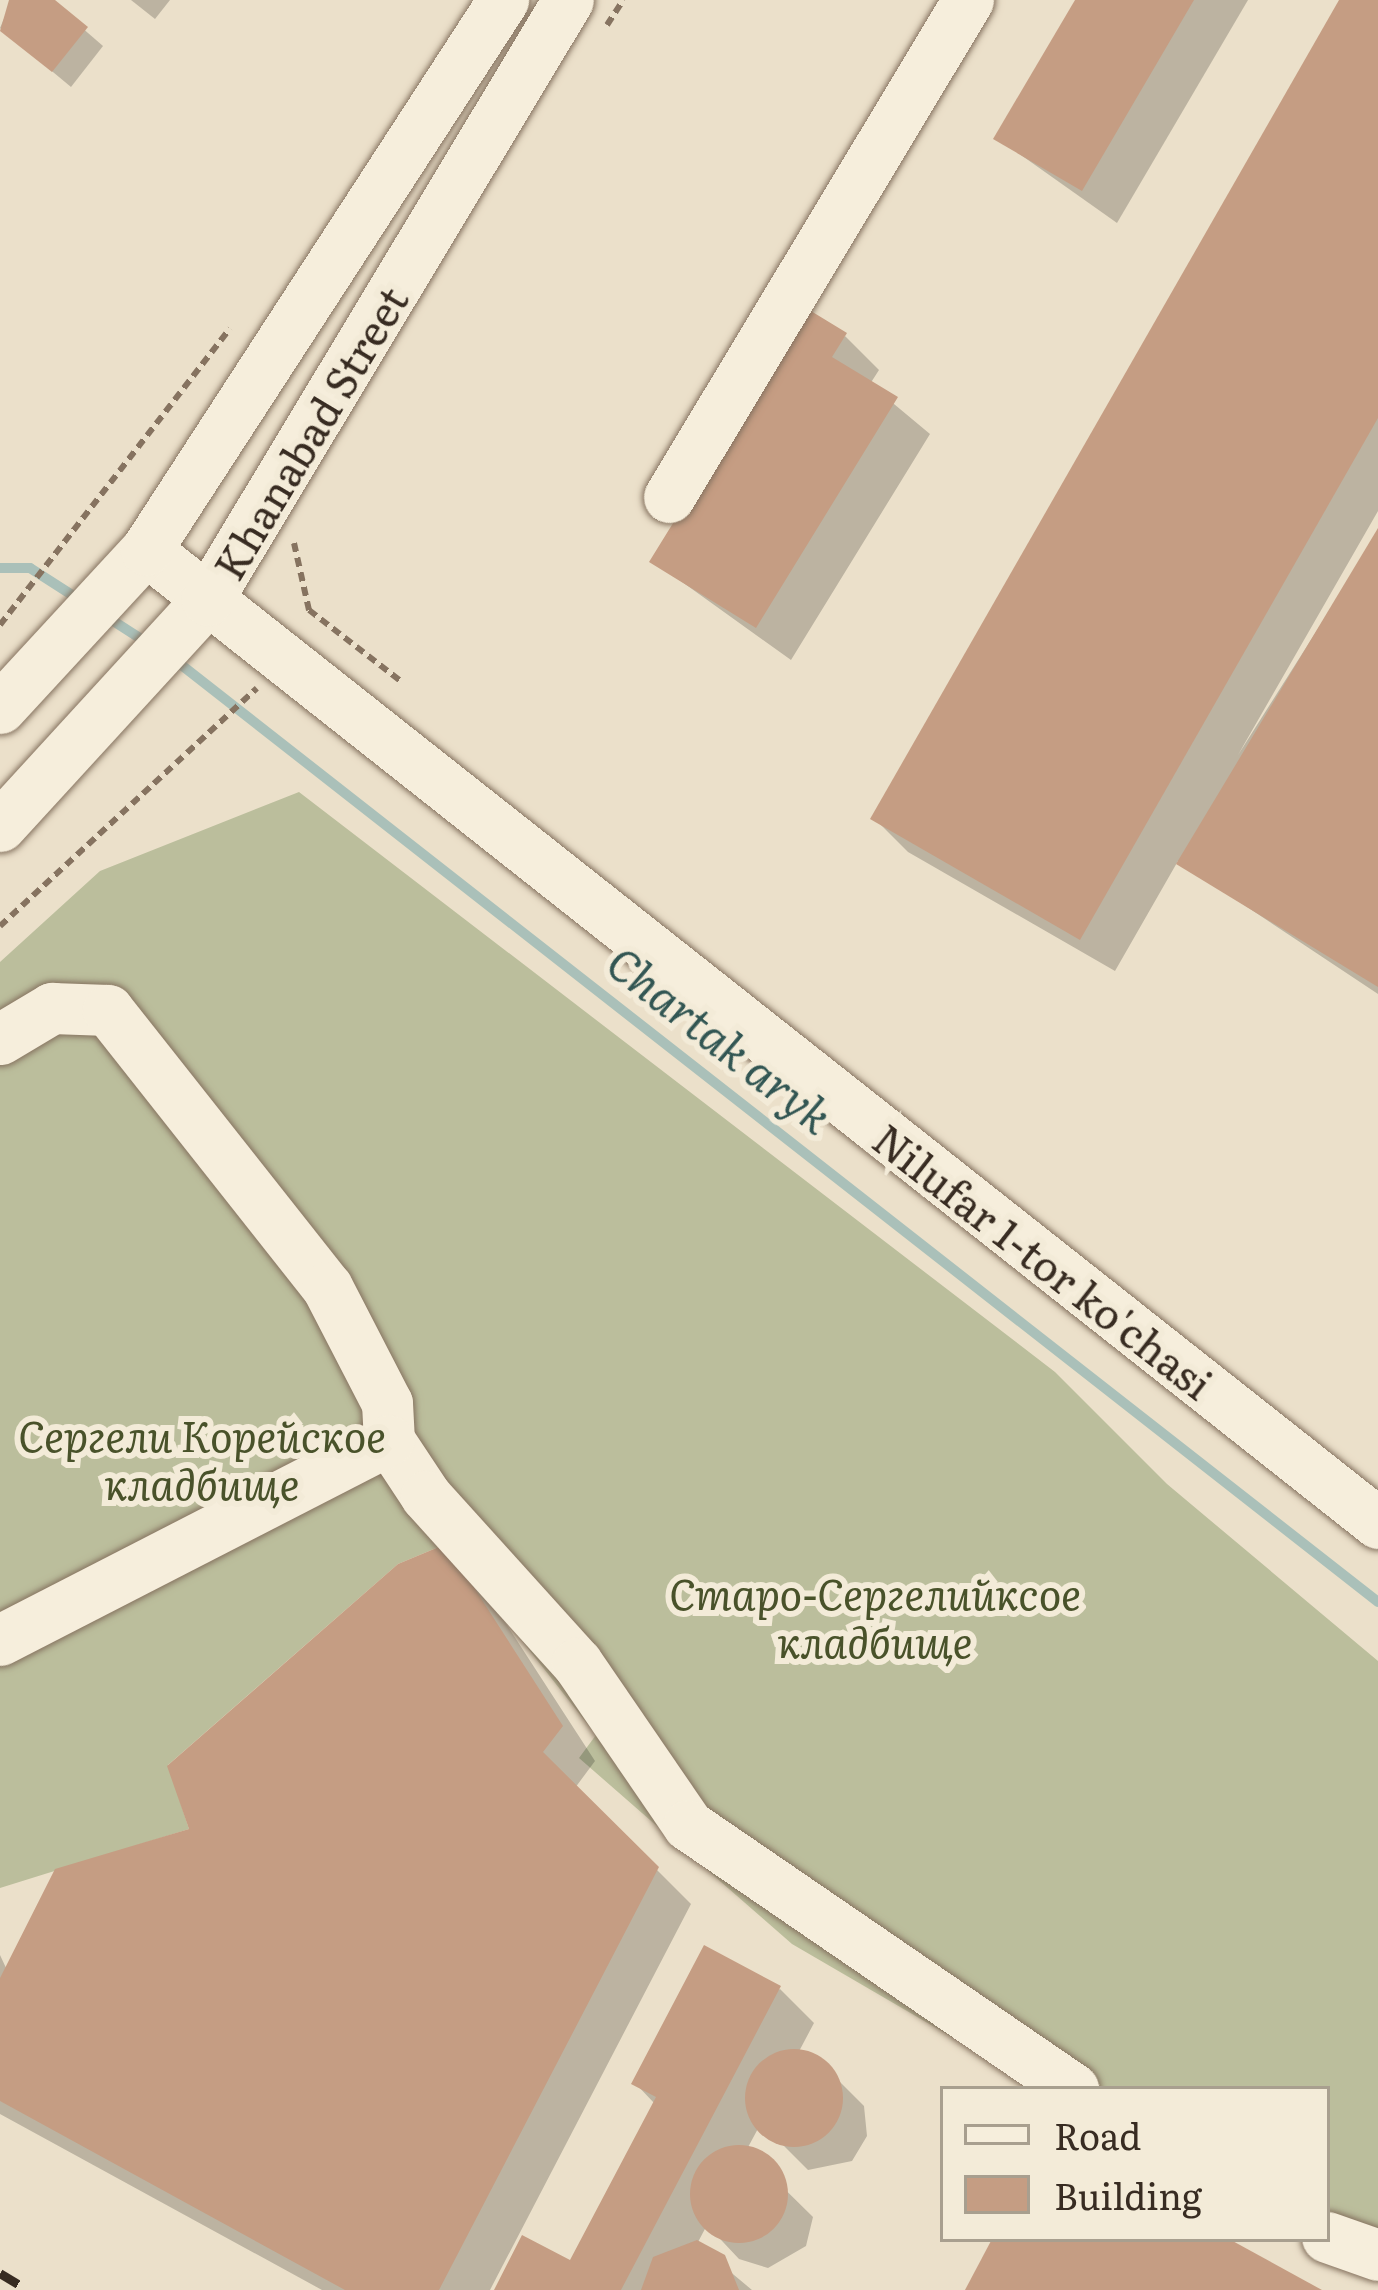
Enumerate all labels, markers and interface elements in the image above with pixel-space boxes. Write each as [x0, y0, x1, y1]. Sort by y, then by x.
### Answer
street label: Khanabad Street [202, 276, 416, 588]
water label: Chartak aryk [598, 933, 844, 1143]
street label: Nilufar 1-tor ko'chasi [865, 1112, 1223, 1408]
park label: Сергели Корейское кладбище [18, 1409, 386, 1508]
park label: Старо-Сергелийксое кладбище [669, 1567, 1081, 1666]
legend [940, 2086, 1330, 2242]
text: Road [1054, 2108, 1141, 2161]
text: Building [1054, 2168, 1202, 2221]

